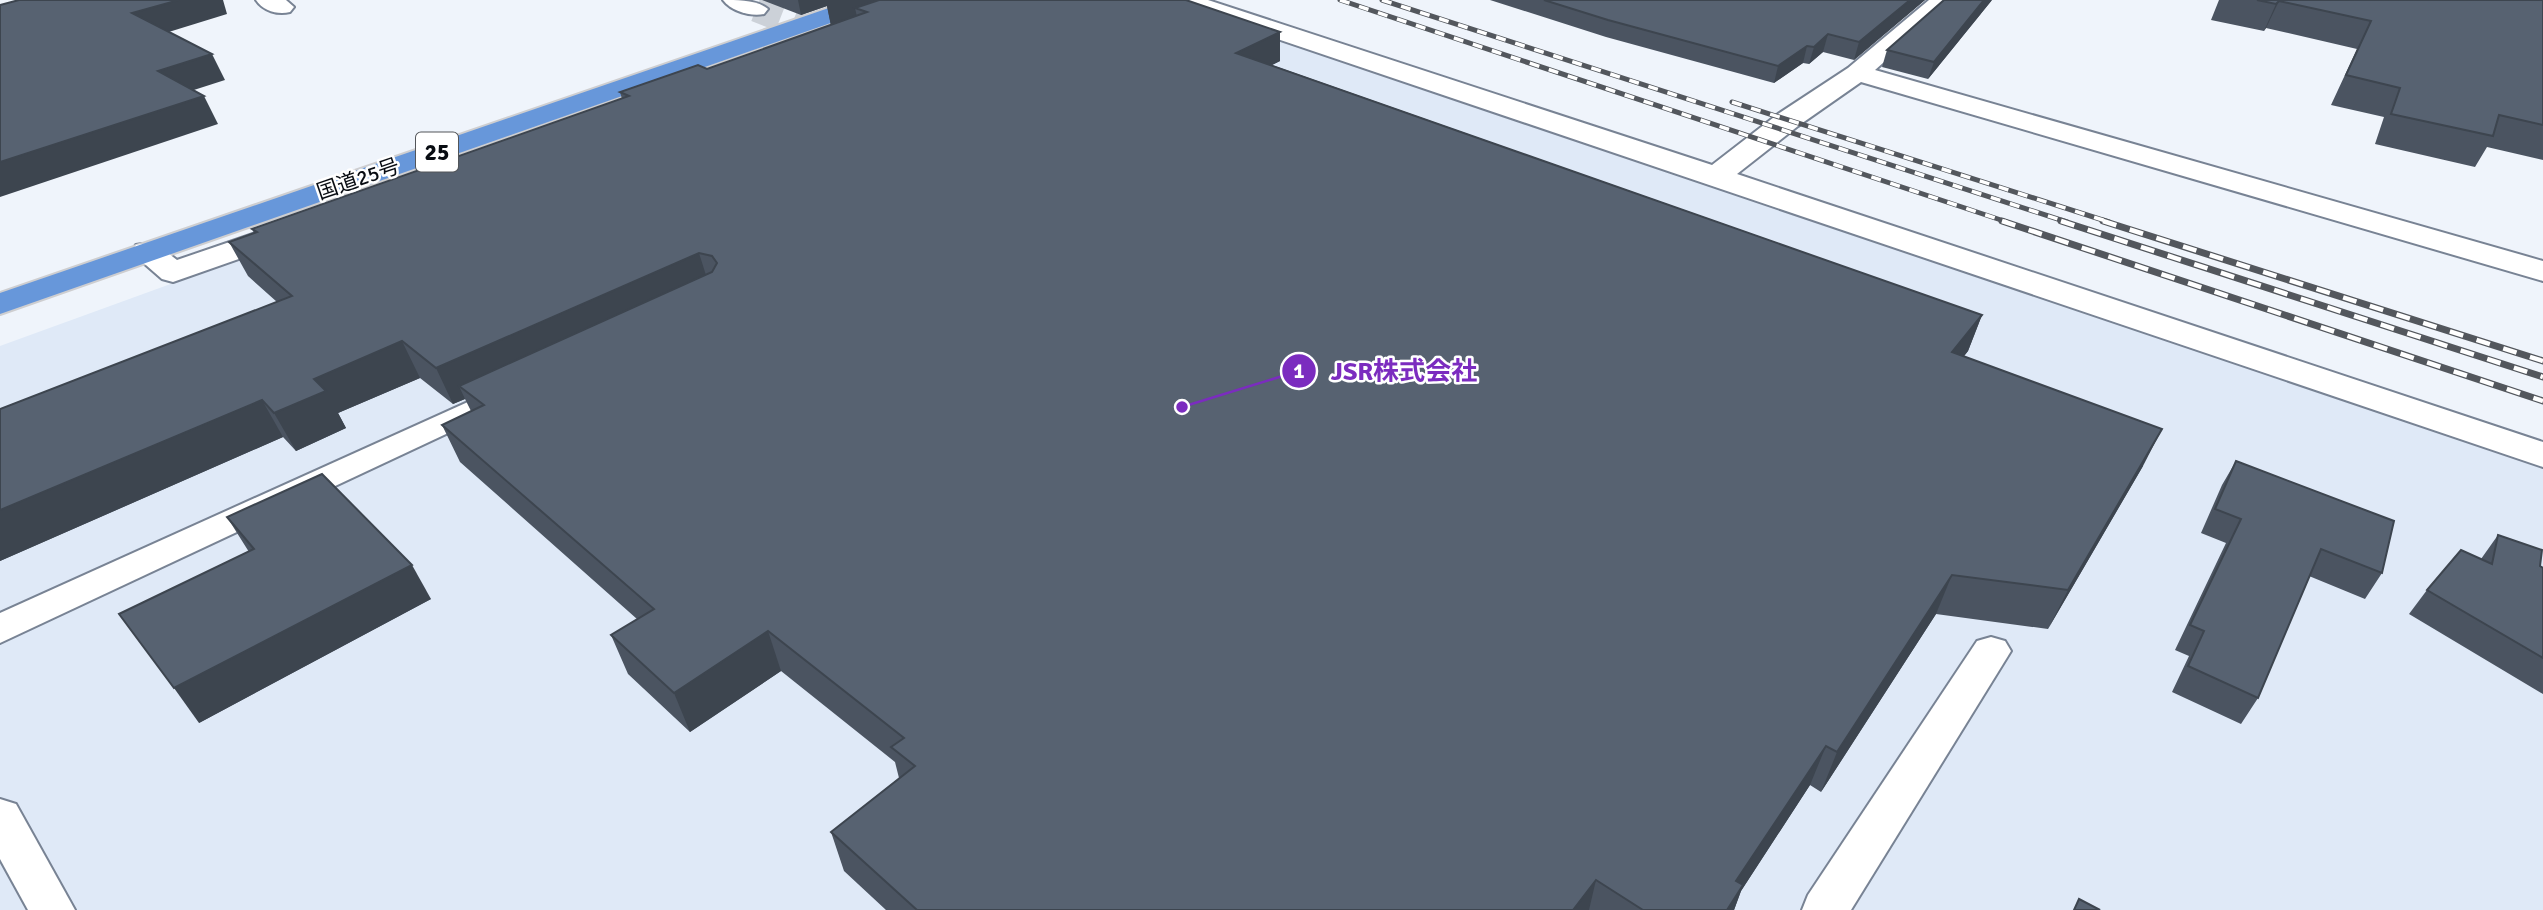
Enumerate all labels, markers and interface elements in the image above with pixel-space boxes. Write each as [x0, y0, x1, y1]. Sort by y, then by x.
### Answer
road number: 25 [416, 132, 458, 172]
street label: 国道25号 [313, 153, 403, 205]
callout: JSR株式会社 [1282, 347, 1492, 394]
text: JSR株式会社 [1331, 356, 1477, 388]
text: 1 [1293, 358, 1305, 384]

